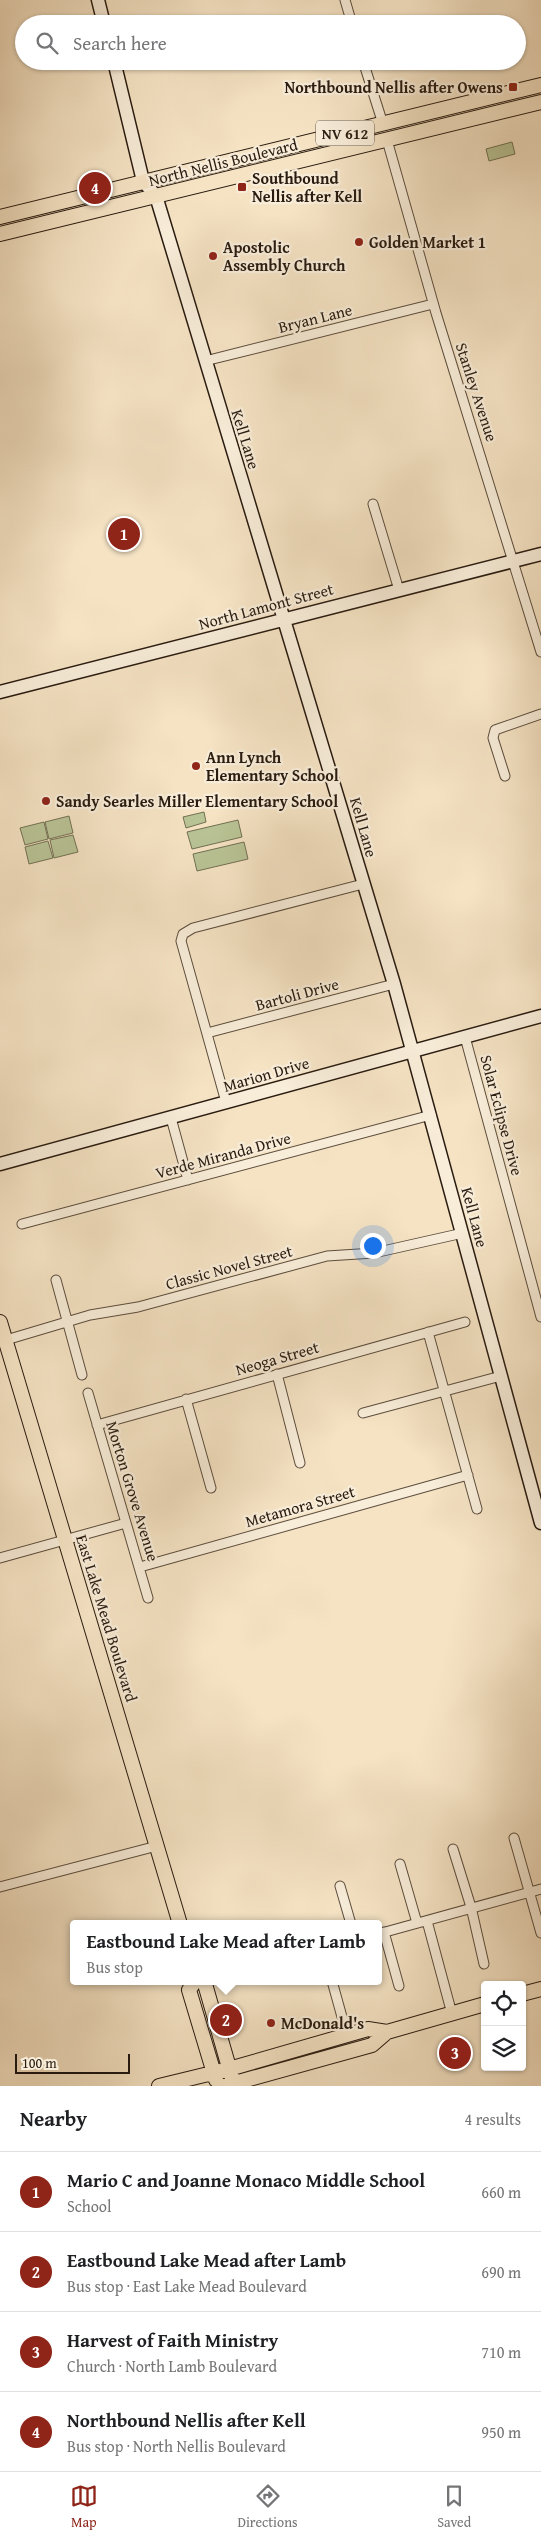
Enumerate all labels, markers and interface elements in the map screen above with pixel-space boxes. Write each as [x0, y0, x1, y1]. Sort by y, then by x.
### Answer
search box [15, 15, 526, 70]
icon: search [33, 29, 61, 57]
text: Search here [73, 29, 167, 57]
place label: Northbound Nellis after Owens [284, 75, 503, 99]
marker: Northbound Nellis after Owens [507, 81, 519, 93]
road number: NV 612 [316, 120, 374, 146]
street label: North Nellis Boulevard [146, 132, 300, 192]
place label: Southbound Nellis after Kell [252, 166, 362, 208]
pin: 4 [79, 169, 111, 207]
marker: Southbound Nellis after Kell [236, 181, 248, 193]
place label: Golden Market 1 [369, 230, 486, 254]
place label: Apostolic Assembly Church [223, 235, 346, 277]
marker: Golden Market 1 [353, 236, 365, 248]
marker: Apostolic Assembly Church [207, 250, 219, 262]
street label: Bryan Lane [276, 297, 354, 339]
street label: Stanley Avenue [450, 339, 504, 445]
street label: Kell Lane [226, 406, 266, 472]
pin: 1 [108, 515, 140, 553]
street label: North Lamont Street [196, 576, 336, 636]
place label: Ann Lynch Elementary School [206, 745, 339, 787]
marker: Ann Lynch Elementary School [190, 760, 202, 772]
place label: Sandy Searles Miller Elementary School [56, 789, 338, 813]
street label: Kell Lane [344, 794, 384, 860]
marker: Sandy Searles Miller Elementary School [40, 795, 52, 807]
street label: Bartoli Drive [253, 971, 341, 1017]
street label: Marion Drive [220, 1050, 312, 1098]
street label: Solar Eclipse Drive [474, 1052, 530, 1178]
street label: Verde Miranda Drive [153, 1125, 293, 1185]
street label: Kell Lane [455, 1184, 495, 1250]
your location [360, 1233, 386, 1259]
street label: Classic Novel Street [163, 1238, 295, 1295]
street label: Neoga Street [233, 1335, 322, 1381]
street label: Morton Grove Avenue [100, 1418, 166, 1564]
street label: Metamora Street [242, 1479, 358, 1533]
street label: East Lake Mead Boulevard [70, 1531, 144, 1705]
popup [70, 1920, 382, 1985]
text: Eastbound Lake Mead after Lamb [86, 1927, 366, 1955]
text: Bus stop [86, 1955, 143, 1979]
map controls [481, 1981, 526, 2071]
button: locate [481, 1981, 526, 2026]
pin: 2 [210, 2001, 242, 2039]
place label: McDonald's [281, 2011, 364, 2035]
marker: McDonald's [265, 2017, 277, 2029]
button: layers [481, 2026, 526, 2071]
pin: 3 [439, 2034, 471, 2072]
scale bar [15, 2051, 130, 2074]
text: 100 m [22, 2053, 57, 2073]
text: Nearby [20, 2103, 87, 2134]
text: 4 results [464, 2107, 521, 2131]
text: Mario C and Joanne Monaco Middle School [67, 2166, 425, 2194]
text: 1 [32, 2180, 40, 2204]
text: 660 m [481, 2180, 521, 2204]
text: School [67, 2194, 111, 2218]
text: Eastbound Lake Mead after Lamb [67, 2246, 346, 2274]
text: 2 [32, 2260, 40, 2284]
text: 690 m [481, 2260, 521, 2284]
text: Bus stop · East Lake Mead Boulevard [67, 2274, 307, 2298]
text: Harvest of Faith Ministry [67, 2326, 278, 2354]
text: 3 [32, 2340, 40, 2364]
text: 710 m [481, 2340, 521, 2364]
text: Church · North Lamb Boulevard [67, 2354, 277, 2378]
text: Northbound Nellis after Kell [67, 2406, 306, 2434]
text: 4 [32, 2420, 40, 2444]
text: 950 m [481, 2420, 521, 2444]
text: Bus stop · North Nellis Boulevard [67, 2434, 286, 2458]
tab: Map [70, 2482, 98, 2532]
tab: Directions [237, 2482, 298, 2532]
tab: Saved [437, 2482, 471, 2532]

